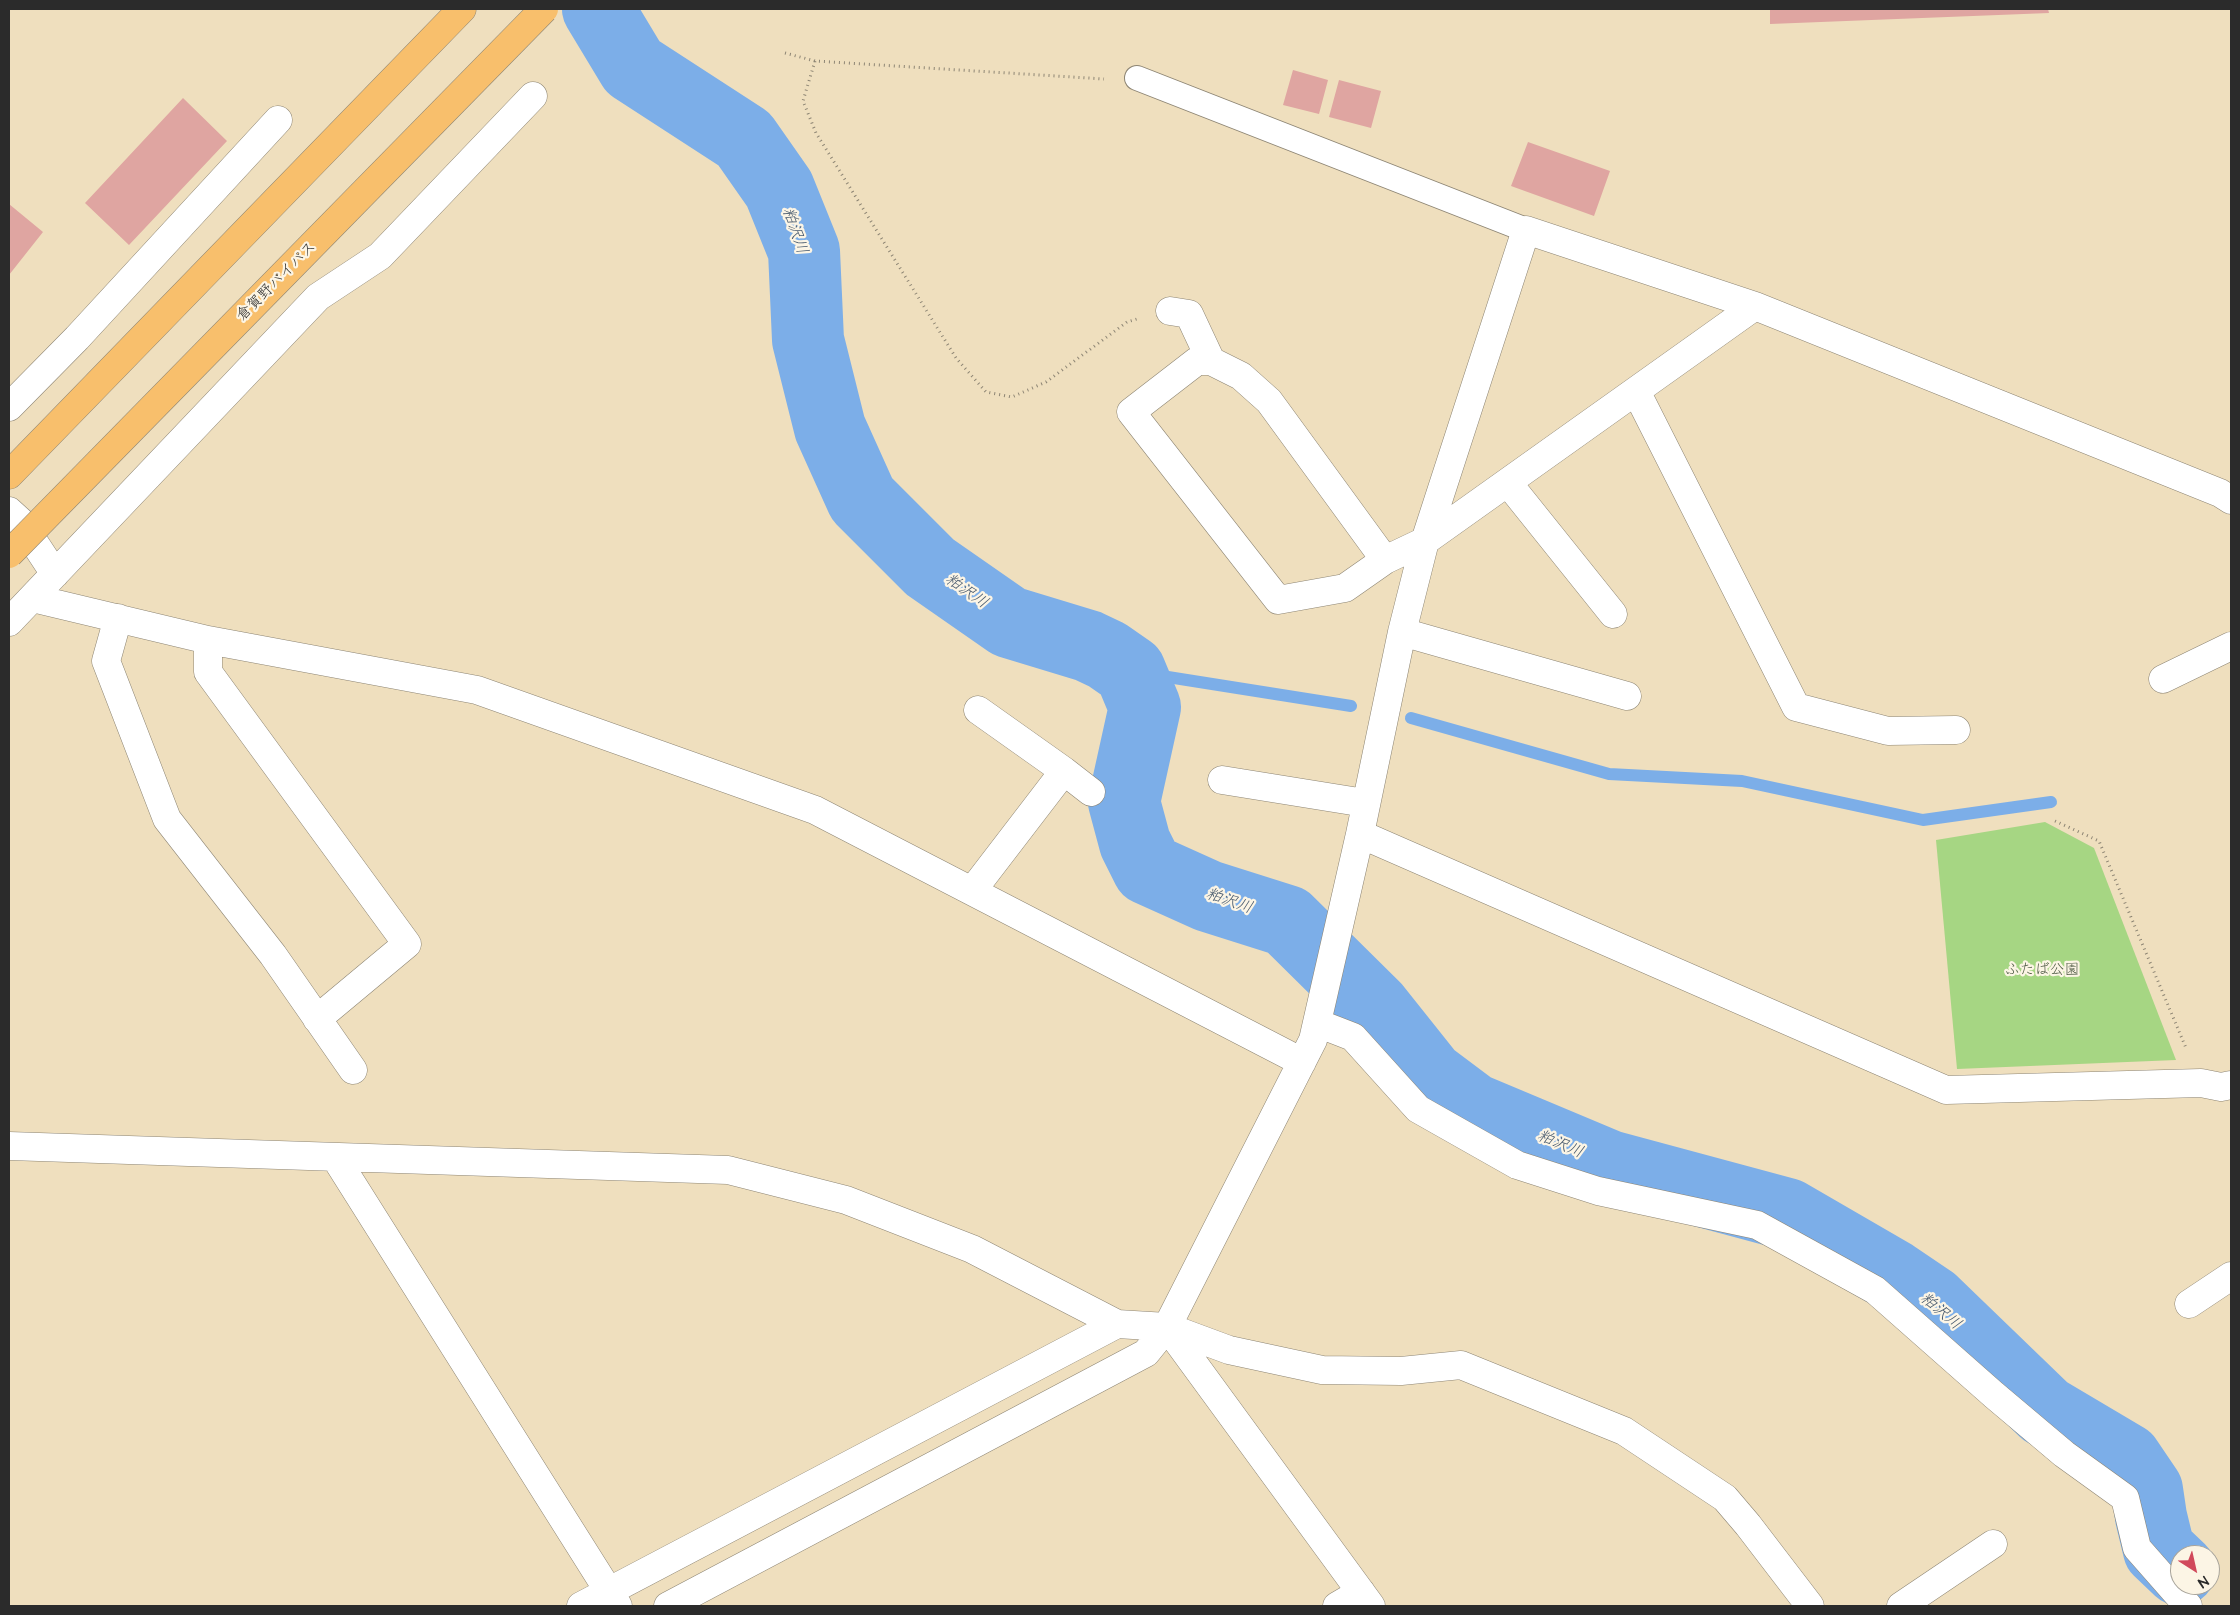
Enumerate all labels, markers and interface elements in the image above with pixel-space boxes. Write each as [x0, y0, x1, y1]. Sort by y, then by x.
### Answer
water label: 粕沢川 [777, 205, 811, 257]
street label: 倉賀野バイパス [234, 239, 320, 325]
water label: 粕沢川 [941, 570, 991, 614]
water label: 粕沢川 [1203, 885, 1255, 919]
park label: ふたば公園 [2005, 962, 2079, 980]
water label: 粕沢川 [1534, 1127, 1586, 1163]
water label: 粕沢川 [1915, 1289, 1965, 1335]
north arrow [2170, 1545, 2220, 1595]
text: N [2194, 1571, 2212, 1592]

